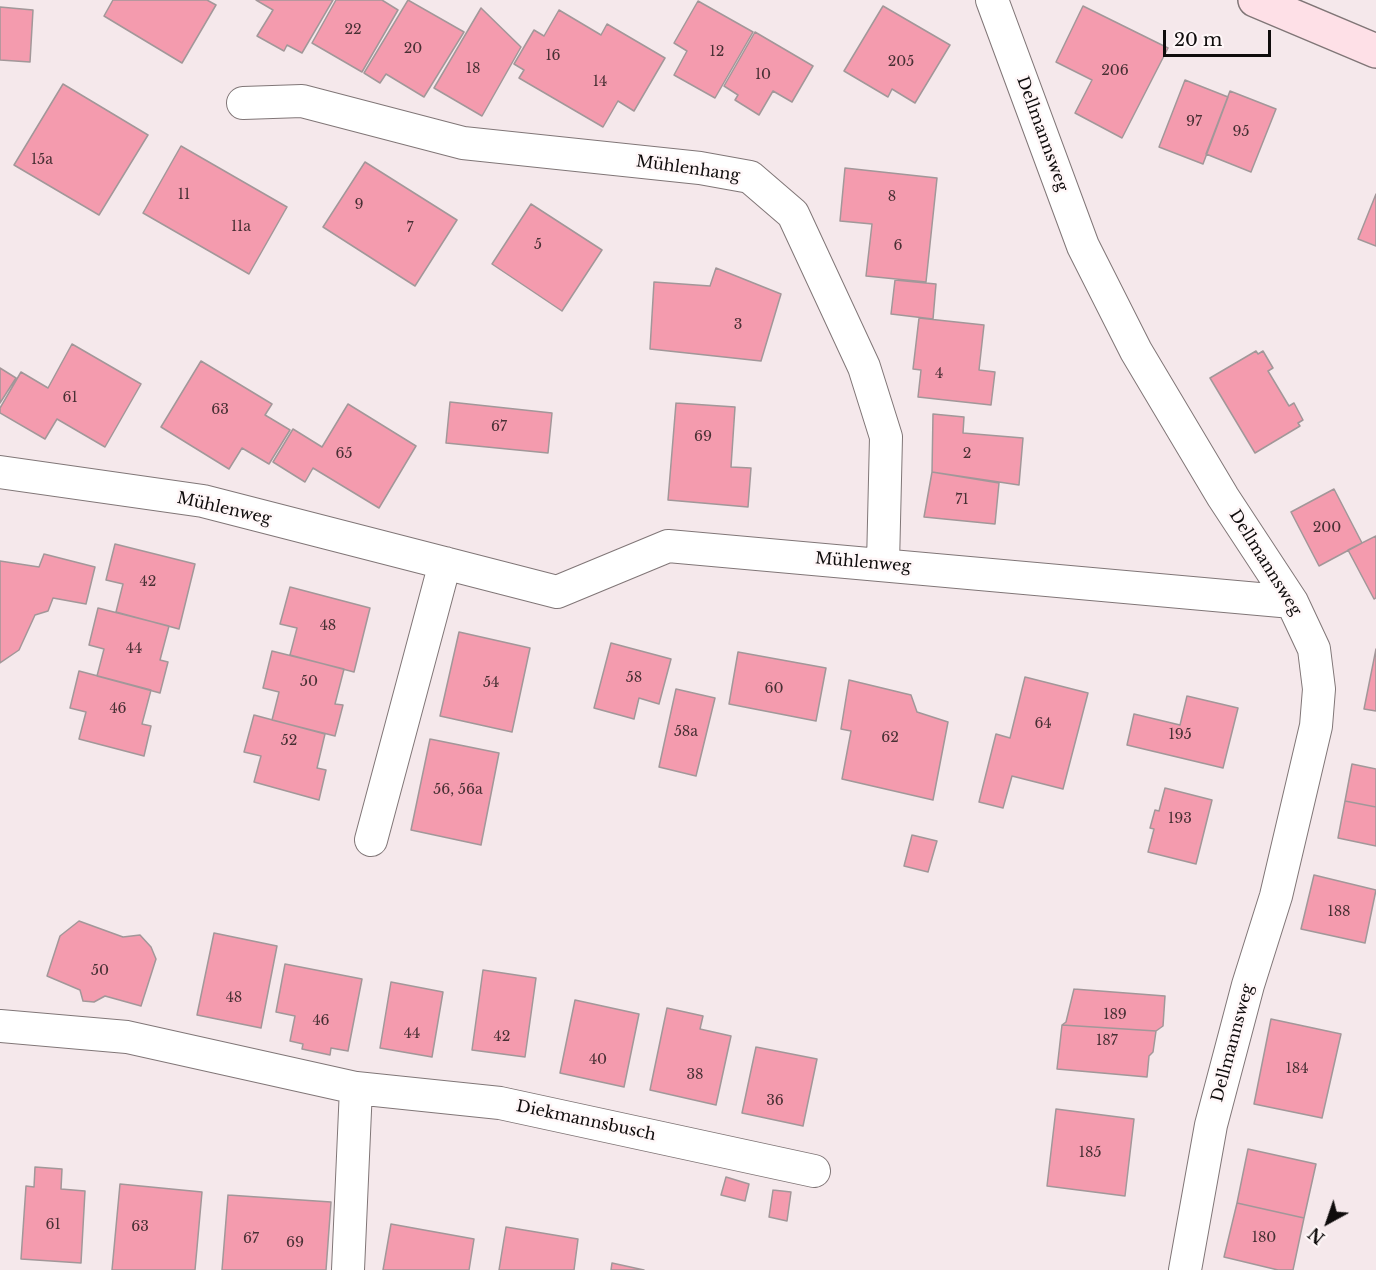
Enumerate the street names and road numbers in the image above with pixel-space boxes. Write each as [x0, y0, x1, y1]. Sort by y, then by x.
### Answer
street label: Dellmannsweg [1012, 74, 1072, 194]
street label: Mühlenhang [635, 152, 741, 186]
street label: Mühlenweg [175, 489, 273, 529]
street label: Dellmannsweg [1225, 507, 1305, 619]
street label: Mühlenweg [814, 549, 912, 577]
street label: Dellmannsweg [1208, 982, 1258, 1104]
street label: Diekmannsbusch [515, 1097, 657, 1145]

